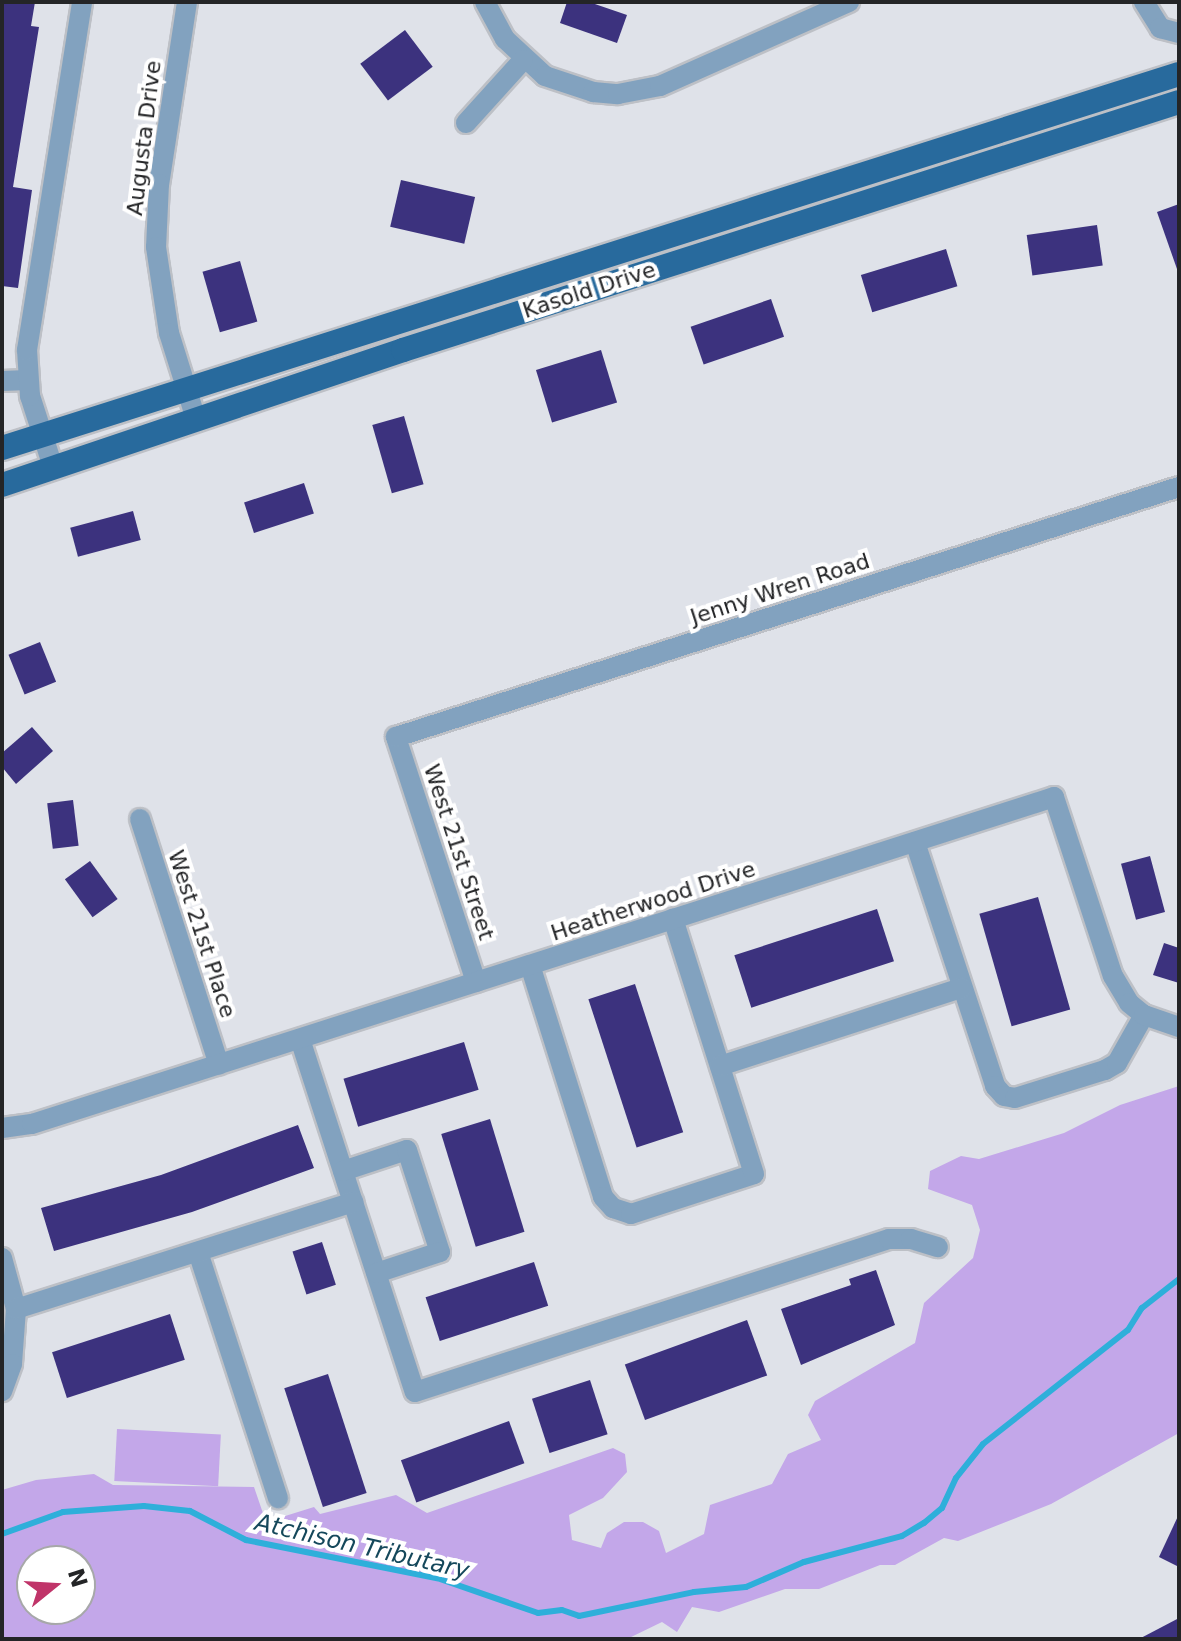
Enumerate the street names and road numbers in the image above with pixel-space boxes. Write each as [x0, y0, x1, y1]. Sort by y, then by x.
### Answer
street label: Augusta Drive [121, 59, 167, 217]
street label: Kasold Drive [519, 256, 659, 324]
street label: Jenny Wren Road [687, 548, 873, 630]
street label: West 21st Street [418, 761, 500, 943]
street label: West 21st Place [162, 847, 242, 1021]
street label: Heatherwood Drive [548, 855, 758, 947]

